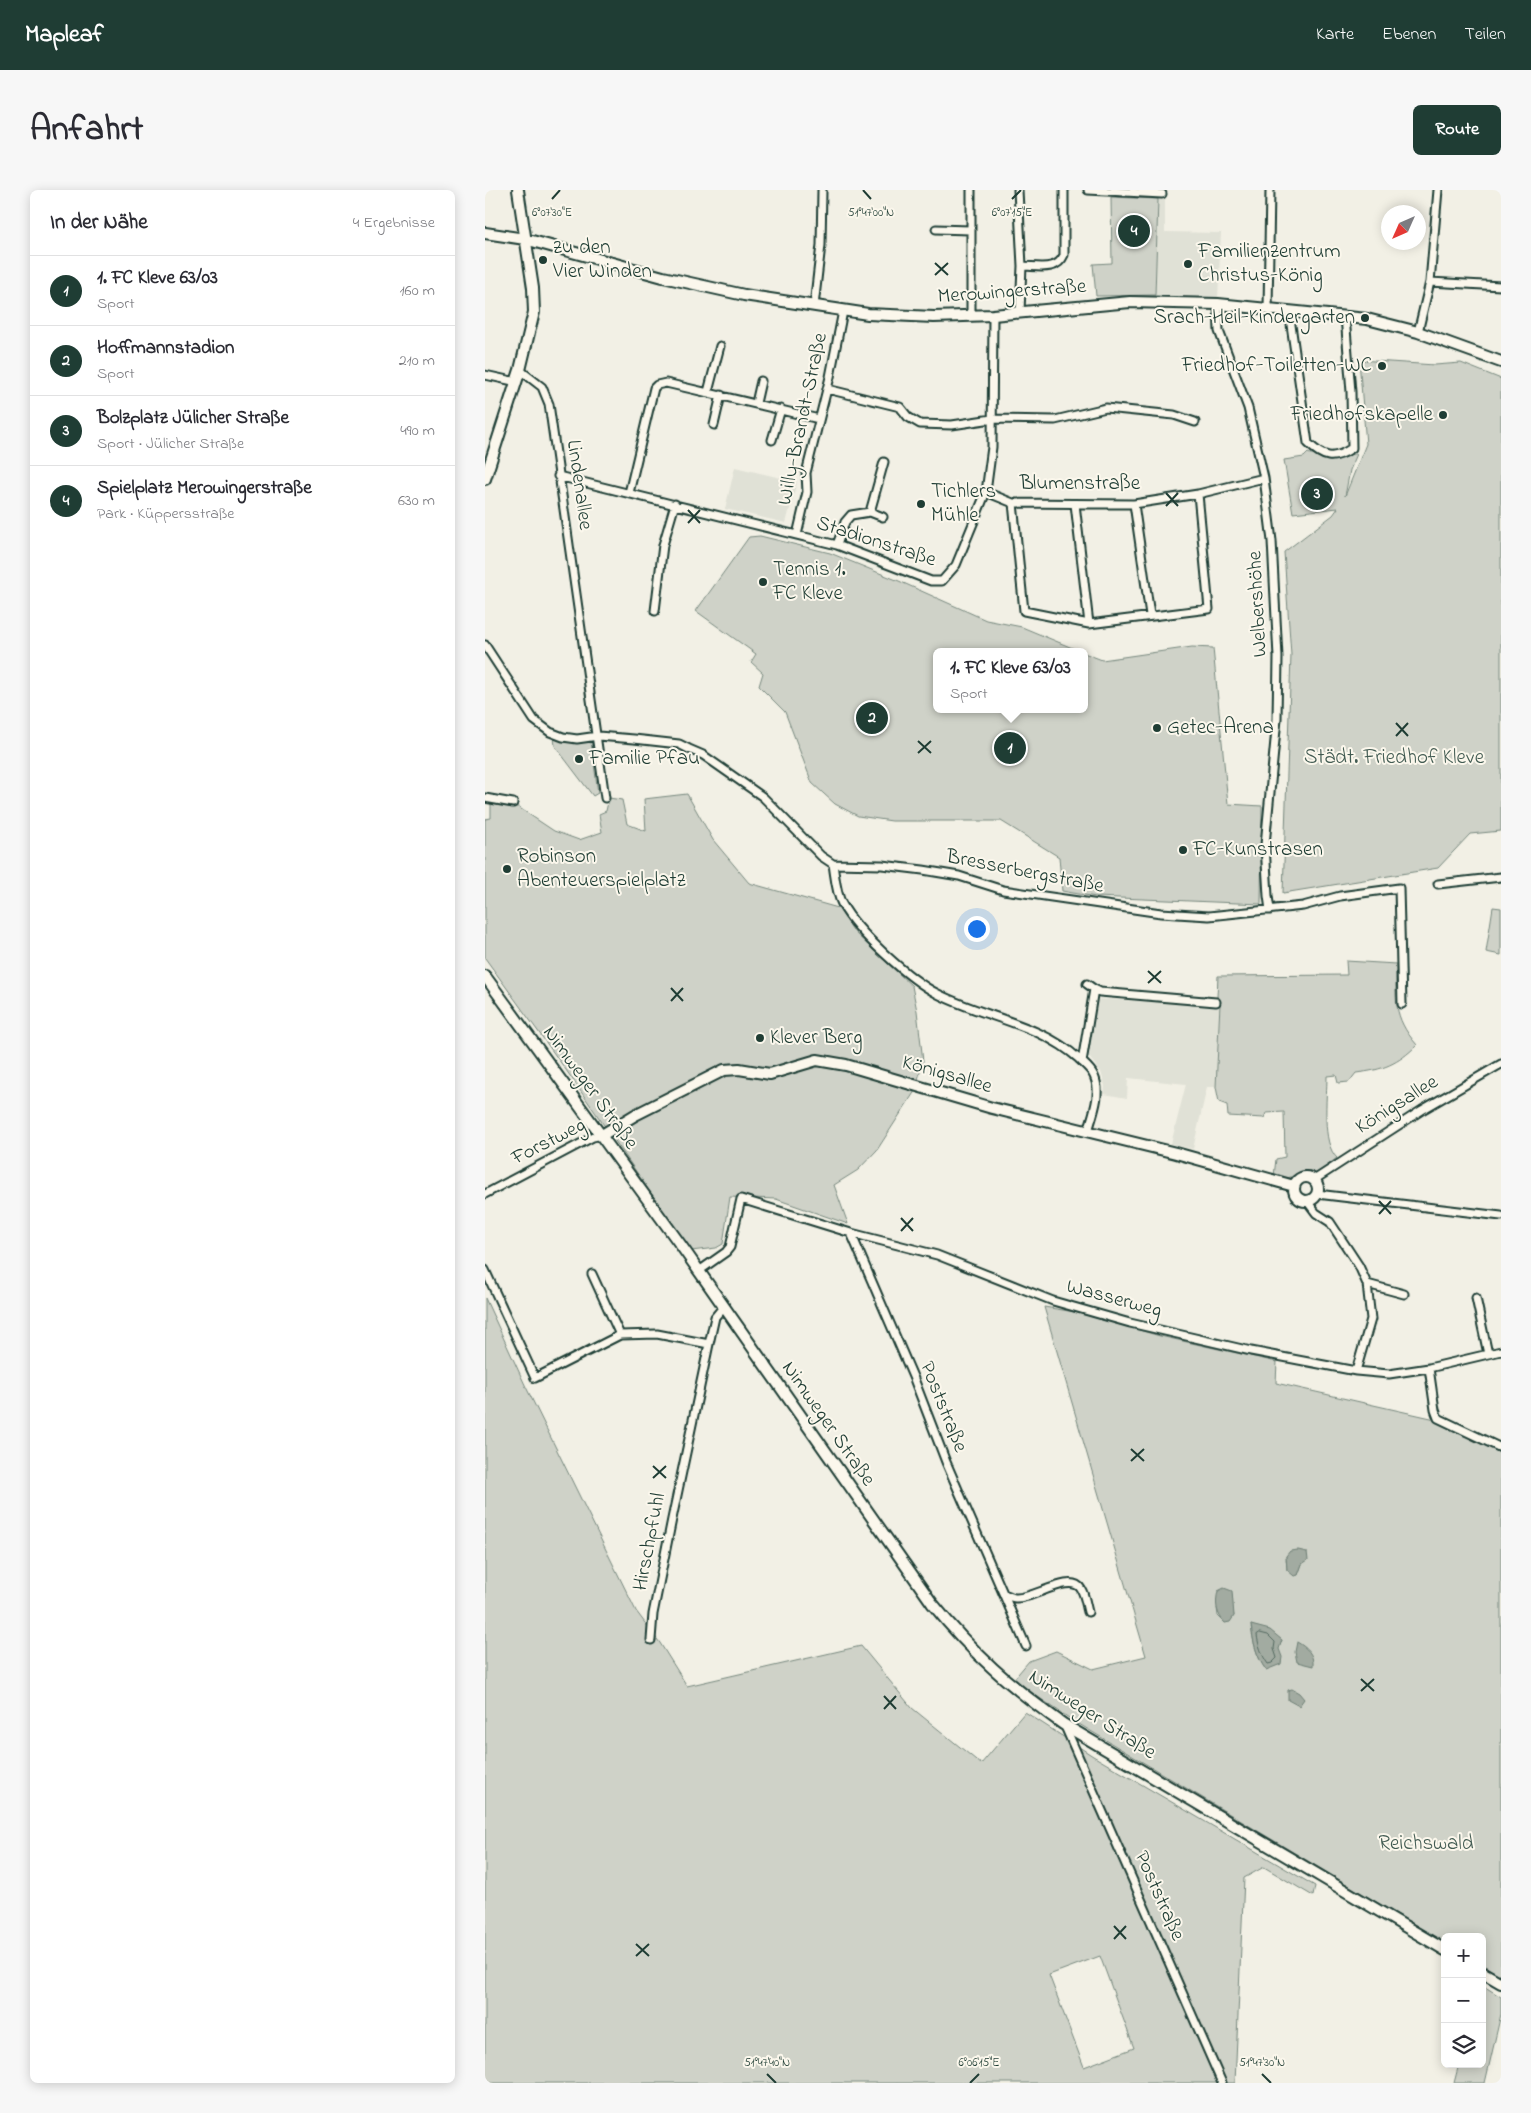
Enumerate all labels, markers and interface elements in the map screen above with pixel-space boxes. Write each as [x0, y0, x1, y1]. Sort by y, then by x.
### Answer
text: Mapleaf [25, 18, 104, 53]
text: Karte [1316, 22, 1354, 48]
text: Ebenen [1382, 22, 1436, 48]
text: Teilen [1464, 22, 1506, 48]
text: Anfahrt [30, 105, 143, 156]
button: Route [1413, 105, 1501, 155]
text: 6°07'30"E [532, 204, 572, 222]
text: 51°47'00"N [848, 204, 894, 222]
text: 6°07'15"E [992, 204, 1032, 222]
north arrow [1381, 205, 1426, 250]
text: In der Nähe [50, 208, 148, 238]
text: 4 Ergebnisse [353, 211, 435, 235]
pin: 4 [1118, 212, 1150, 250]
place label: zu den Vier Winden [552, 233, 652, 287]
place label: Familienzentrum Christus-König [1197, 237, 1340, 293]
marker: zu den Vier Winden [537, 254, 549, 266]
marker: Familienzentrum Christus-König [1182, 258, 1194, 270]
text: 1. FC Kleve 63/03 [97, 265, 218, 292]
street label: Merowingerstraße [937, 272, 1088, 314]
text: 1 [63, 279, 69, 303]
text: 160 m [400, 279, 435, 303]
text: Sport [97, 292, 135, 316]
place label: Srach-Heil-Kindergarten [1154, 303, 1355, 335]
marker: Srach-Heil-Kindergarten [1359, 312, 1371, 324]
street label: Willy-Brandt-Straße [770, 329, 838, 508]
text: Hoffmannstadion [97, 335, 234, 362]
text: 2 [62, 349, 70, 373]
text: 210 m [399, 349, 435, 373]
place label: Friedhof-Toiletten-WC [1181, 351, 1372, 381]
marker: Friedhof-Toiletten-WC [1376, 360, 1388, 372]
text: Sport [97, 362, 135, 386]
place label: Friedhofskapelle [1289, 400, 1434, 430]
text: Bolzplatz Jülicher Straße [97, 405, 289, 432]
marker: Friedhofskapelle [1437, 409, 1449, 421]
text: 3 [63, 419, 69, 443]
text: 490 m [400, 419, 435, 443]
text: Sport · Jülicher Straße [97, 432, 244, 456]
street label: Lindenallee [558, 438, 600, 533]
street label: Blumenstraße [1019, 469, 1141, 499]
text: Spielplatz Merowingerstraße [97, 475, 312, 502]
pin: 3 [1301, 475, 1333, 513]
place label: Tichlers Mühle [931, 477, 996, 531]
text: 4 [63, 489, 69, 513]
text: 630 m [398, 489, 435, 513]
marker: Tichlers Mühle [915, 498, 927, 510]
text: Park · Küppersstraße [97, 502, 235, 526]
street label: Stadionstraße [812, 508, 941, 576]
street label: Welbershöhe [1240, 549, 1276, 658]
place label: Tennis 1. FC Kleve [772, 555, 846, 609]
marker: Tennis 1. FC Kleve [757, 576, 769, 588]
popup [933, 648, 1088, 713]
text: 1. FC Kleve 63/03 [950, 655, 1071, 682]
text: Sport [950, 682, 988, 706]
pin: 2 [856, 699, 888, 737]
place label: Getec-Arena [1167, 713, 1274, 743]
marker: Getec-Arena [1151, 722, 1163, 734]
pin: 1 [994, 729, 1026, 767]
park label: Städt. Friedhof Kleve [1304, 743, 1485, 773]
place label: Familie Pfau [588, 744, 700, 774]
marker: Familie Pfau [573, 753, 585, 765]
place label: FC-Kunstrasen [1192, 835, 1323, 865]
place label: Robinson Abenteuerspielplatz [517, 842, 686, 896]
street label: Bresserbergstraße [942, 842, 1107, 904]
marker: FC-Kunstrasen [1177, 844, 1189, 856]
marker: Robinson Abenteuerspielplatz [501, 863, 513, 875]
your location [964, 916, 990, 942]
street label: Nimweger Straße [533, 1020, 646, 1158]
place label: Klever Berg [770, 1023, 863, 1055]
marker: Klever Berg [754, 1032, 766, 1044]
street label: Königsallee [898, 1048, 996, 1104]
street label: Königsallee [1350, 1067, 1446, 1144]
street label: Forstweg [506, 1111, 592, 1176]
street label: Wasserweg [1062, 1272, 1165, 1328]
street label: Nimweger Straße [772, 1355, 883, 1494]
street label: Poststraße [911, 1357, 975, 1457]
street label: Hirschpfuhl [626, 1490, 674, 1594]
street label: Nimweger Straße [1021, 1662, 1162, 1770]
park label: Reichswald [1378, 1829, 1474, 1859]
street label: Poststraße [1126, 1846, 1192, 1946]
map controls [1441, 1933, 1486, 2068]
button: + [1441, 1933, 1486, 1978]
button: − [1441, 1978, 1486, 2023]
button: layers [1441, 2023, 1486, 2068]
text: 51°47'40"N [744, 2054, 790, 2072]
text: 6°06'15"E [959, 2054, 999, 2072]
text: 51°47'30"N [1239, 2054, 1285, 2072]

